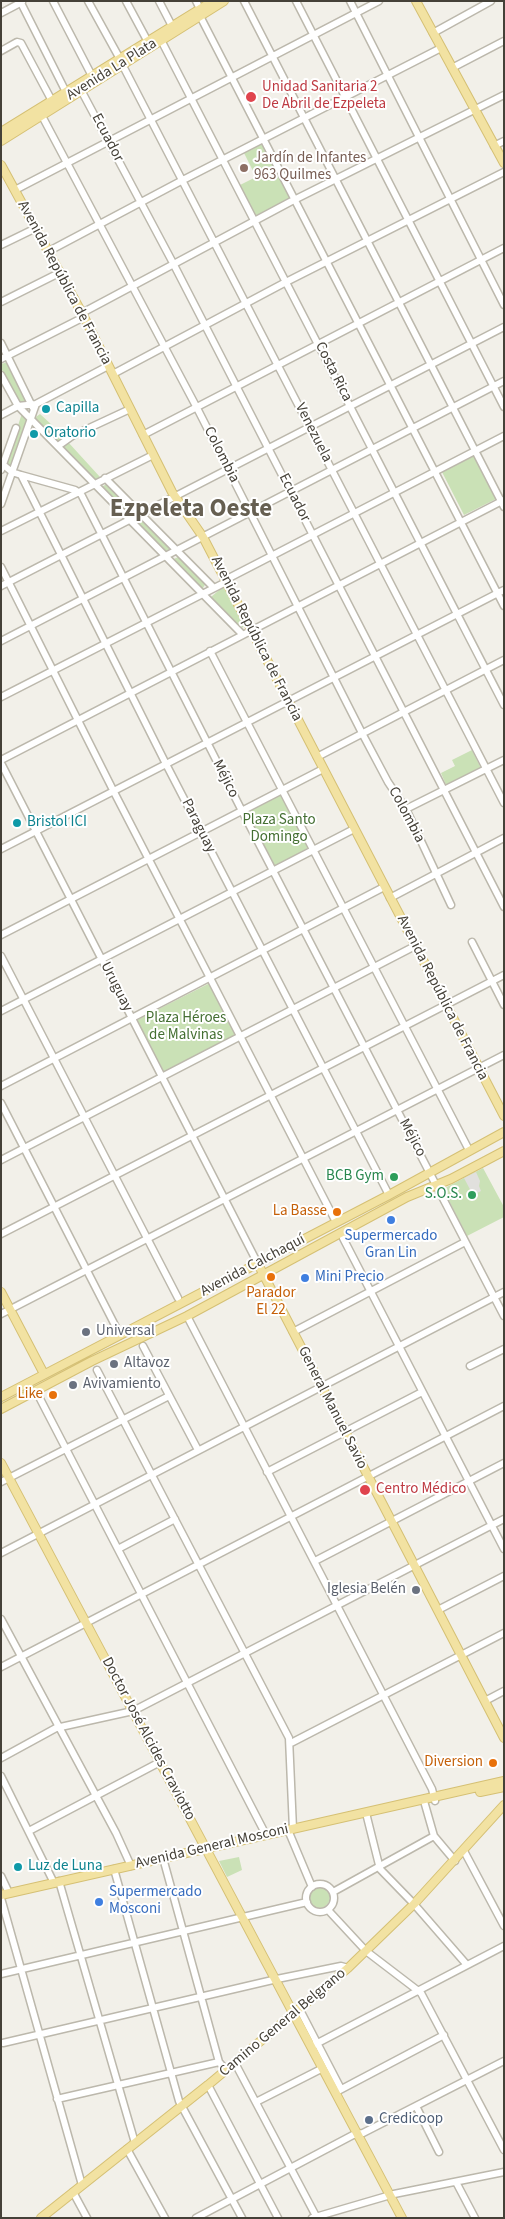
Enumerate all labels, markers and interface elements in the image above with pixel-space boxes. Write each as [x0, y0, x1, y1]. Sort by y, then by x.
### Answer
street label: Avenida La Plata [64, 35, 160, 105]
place label: Unidad Sanitaria 2 De Abril de Ezpeleta [262, 79, 386, 114]
marker: Unidad Sanitaria 2 De Abril de Ezpeleta [244, 90, 258, 104]
street label: Ecuador [87, 111, 127, 165]
place label: Jardín de Infantes 963 Quilmes [254, 150, 366, 185]
marker: Jardín de Infantes 963 Quilmes [238, 162, 250, 174]
street label: Avenida República de Francia [13, 198, 115, 368]
street label: Costa Rica [310, 339, 356, 405]
place label: Capilla [56, 400, 99, 418]
street label: Venezuela [290, 400, 336, 466]
marker: Capilla [40, 403, 52, 415]
street label: Colombia [199, 424, 243, 486]
place label: Oratorio [44, 425, 96, 443]
marker: Oratorio [28, 428, 40, 440]
street label: Ecuador [274, 471, 314, 525]
district label: Ezpeleta Oeste [110, 496, 272, 526]
street label: Avenida República de Francia [206, 553, 306, 725]
street label: Méjico [208, 757, 242, 801]
street label: Colombia [384, 784, 428, 846]
street label: Paraguay [177, 796, 219, 856]
park label: Plaza Santo Domingo [242, 812, 316, 847]
place label: Bristol ICI [27, 814, 87, 832]
marker: Bristol ICI [11, 817, 23, 829]
street label: Avenida República de Francia [392, 912, 492, 1084]
street label: Uruguay [96, 959, 136, 1015]
park label: Plaza Héroes de Malvinas [146, 1010, 226, 1045]
street label: Méjico [395, 1116, 429, 1160]
place label: BCB Gym [326, 1168, 384, 1186]
marker: BCB Gym [388, 1171, 400, 1183]
place label: S.O.S. [425, 1186, 462, 1204]
marker: S.O.S. [466, 1189, 478, 1201]
place label: La Basse [273, 1203, 327, 1221]
marker: La Basse [331, 1206, 343, 1218]
marker: Supermercado Gran Lin [385, 1214, 397, 1226]
place label: Supermercado Gran Lin [345, 1228, 437, 1263]
street label: Avenida Calchaquí [198, 1231, 308, 1301]
place label: Mini Precio [315, 1269, 384, 1287]
marker: Parador El 22 [265, 1271, 277, 1283]
marker: Mini Precio [299, 1272, 311, 1284]
place label: Parador El 22 [246, 1285, 296, 1320]
place label: Universal [96, 1323, 155, 1341]
marker: Universal [80, 1326, 92, 1338]
street label: General Manuel Savio [293, 1344, 371, 1472]
place label: Altavoz [124, 1355, 170, 1373]
marker: Altavoz [108, 1358, 120, 1370]
place label: Avivamiento [83, 1376, 161, 1394]
marker: Avivamiento [67, 1379, 79, 1391]
place label: Like [17, 1386, 43, 1404]
marker: Like [47, 1389, 59, 1401]
place label: Centro Médico [376, 1481, 466, 1499]
marker: Centro Médico [358, 1483, 372, 1497]
place label: Iglesia Belén [327, 1581, 406, 1599]
marker: Iglesia Belén [410, 1584, 422, 1596]
street label: Doctor José Alcides Craviotto [97, 1654, 199, 1824]
place label: Diversion [424, 1754, 483, 1772]
marker: Diversion [487, 1757, 499, 1769]
street label: Avenida General Mosconi [134, 1821, 290, 1873]
place label: Luz de Luna [28, 1858, 103, 1876]
marker: Luz de Luna [12, 1861, 24, 1873]
place label: Supermercado Mosconi [109, 1884, 202, 1919]
marker: Supermercado Mosconi [93, 1896, 105, 1908]
street label: Camino General Belgrano [216, 1965, 350, 2081]
place label: Credicoop [379, 2111, 443, 2129]
marker: Credicoop [363, 2114, 375, 2126]

